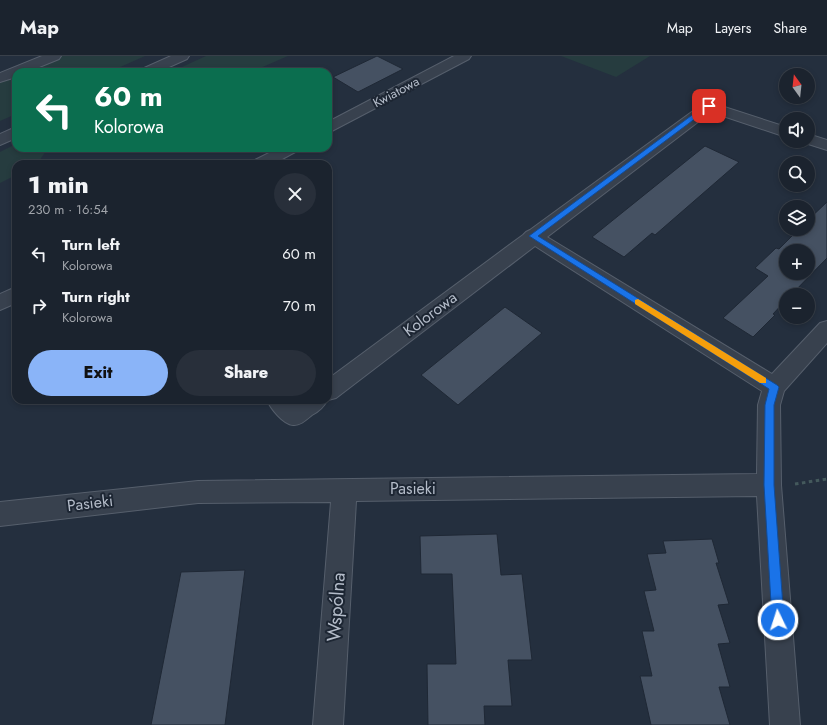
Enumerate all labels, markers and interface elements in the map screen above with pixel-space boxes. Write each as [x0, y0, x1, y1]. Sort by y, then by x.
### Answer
text: Map [20, 14, 59, 41]
text: Map [667, 18, 693, 38]
text: Layers [715, 18, 751, 38]
text: Share [773, 18, 807, 38]
north arrow [779, 68, 815, 104]
map controls [779, 68, 815, 324]
street label: Kwiatowa [369, 72, 423, 112]
text: 60 m [94, 76, 163, 117]
icon: left [28, 84, 80, 136]
pin [692, 89, 726, 123]
icon: arrive [698, 95, 720, 117]
button: sound [779, 112, 815, 148]
text: Kolorowa [94, 114, 164, 140]
button: search [779, 156, 815, 192]
text: 1 min [28, 167, 89, 202]
button: close [274, 173, 316, 215]
text: 230 m · 16:54 [28, 200, 108, 219]
button: layers [779, 200, 815, 236]
text: Turn left [62, 234, 120, 256]
icon: left [28, 243, 50, 265]
text: 60 m [282, 243, 316, 265]
button: + [779, 244, 815, 280]
text: Kolorowa [62, 256, 112, 275]
text: Turn right [62, 286, 130, 308]
street label: Kolorowa [398, 286, 462, 342]
button: − [779, 288, 815, 324]
icon: right [28, 295, 50, 317]
text: 70 m [283, 295, 316, 317]
text: Kolorowa [62, 308, 112, 327]
button: Exit [28, 350, 168, 396]
button: Share [176, 350, 316, 396]
street label: Pasieki [390, 477, 436, 500]
street label: Pasieki [66, 489, 114, 517]
street label: Wspólna [320, 572, 352, 642]
position arrow [757, 599, 799, 641]

